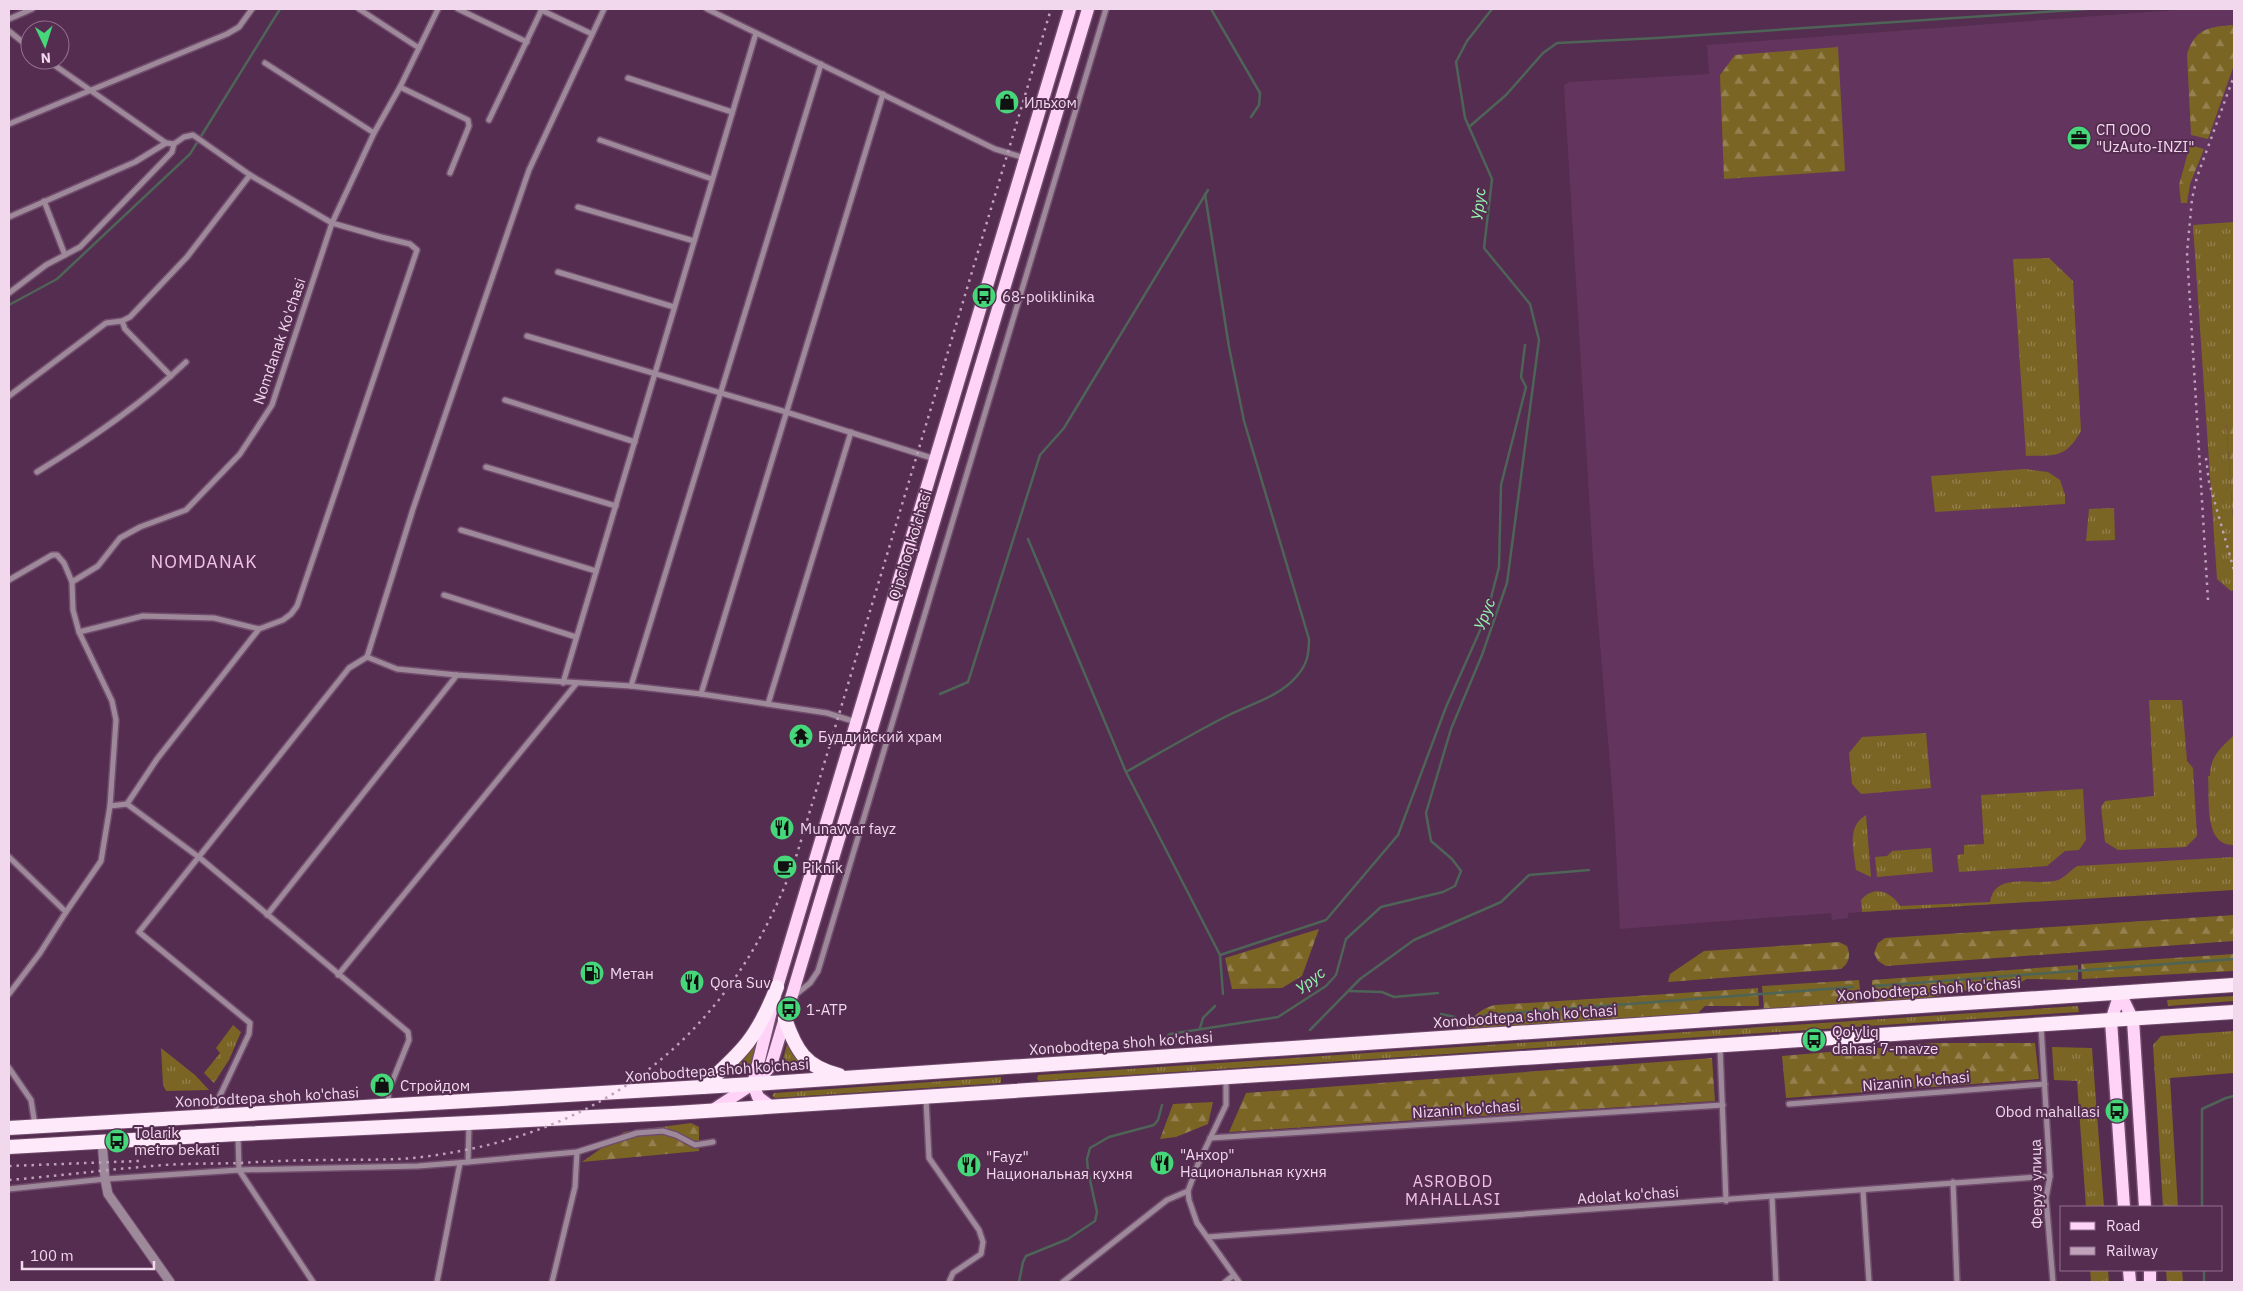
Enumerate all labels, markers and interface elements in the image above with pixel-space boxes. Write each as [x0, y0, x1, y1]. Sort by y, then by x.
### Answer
north arrow [20, 20, 70, 70]
text: N [40, 49, 52, 67]
shop icon: Ильхом [994, 89, 1020, 115]
place label: Ильхом [1024, 93, 1077, 112]
place label: СП ООО "UzAuto-INZI" [2096, 120, 2195, 156]
office icon: СП ООО "UzAuto-INZI" [2066, 125, 2092, 151]
water label: Урус [1466, 187, 1490, 221]
street label: Nomdanak Ko'chasi [248, 275, 310, 407]
bus stop icon: 68-poliklinika [971, 283, 997, 309]
place label: 68-poliklinika [1002, 287, 1095, 306]
street label: Qipchoq ko'chasi [884, 488, 936, 602]
district label: NOMDANAK [150, 550, 258, 573]
water label: Урус [1469, 595, 1499, 633]
temple icon: Буддийский храм [788, 723, 814, 749]
place label: Буддийский храм [818, 727, 942, 746]
restaurant icon: Munavvar fayz [769, 815, 795, 841]
place label: Munavvar fayz [800, 819, 896, 838]
cafe icon: Piknik [772, 854, 798, 880]
place label: Piknik [802, 858, 843, 877]
fuel station icon: Метан [579, 960, 605, 986]
water label: Урус [1291, 962, 1329, 998]
place label: Метан [610, 964, 654, 983]
restaurant icon: Qora Suv [679, 969, 705, 995]
place label: Qora Suv [710, 973, 771, 992]
street label: Xonobodtepa shoh ko'chasi [1836, 973, 2022, 1005]
bus stop icon: 1-ATP [776, 996, 802, 1022]
place label: 1-ATP [806, 1000, 847, 1019]
street label: Xonobodtepa shoh ko'chasi [1432, 1000, 1618, 1032]
place label: Qo'yliq dahasi 7-mavze [1832, 1022, 1938, 1058]
street label: Xonobodtepa shoh ko'chasi [1028, 1027, 1214, 1059]
bus stop icon: Qo'yliq dahasi 7-mavze [1801, 1027, 1827, 1053]
street label: Xonobodtepa shoh ko'chasi [624, 1054, 810, 1086]
street label: Nizanin ko'chasi [1861, 1067, 1971, 1095]
shop icon: Стройдом [369, 1072, 395, 1098]
place label: Стройдом [400, 1076, 470, 1095]
street label: Xonobodtepa shoh ko'chasi [174, 1083, 360, 1111]
street label: Nizanin ko'chasi [1412, 1096, 1520, 1122]
bus stop icon: Obod mahallasi [2104, 1098, 2130, 1124]
place label: Obod mahallasi [1995, 1102, 2100, 1121]
place label: Tolarik metro bekati [134, 1123, 220, 1159]
bus stop icon: Tolarik metro bekati [104, 1128, 130, 1154]
street label: Феруз улица [2026, 1139, 2046, 1229]
place label: "Анхор" Национальная кухня [1180, 1145, 1327, 1181]
place label: "Fayz" Национальная кухня [986, 1147, 1133, 1183]
restaurant icon: "Анхор" Национальная кухня [1149, 1150, 1175, 1176]
restaurant icon: "Fayz" Национальная кухня [956, 1152, 982, 1178]
district label: ASROBOD MAHALLASI [1405, 1171, 1501, 1209]
street label: Adolat ko'chasi [1577, 1182, 1679, 1208]
legend [2060, 1206, 2223, 1271]
text: Road [2106, 1216, 2141, 1235]
scale bar [22, 1238, 155, 1270]
text: Railway [2106, 1241, 2159, 1260]
text: 100 m [30, 1246, 74, 1265]

